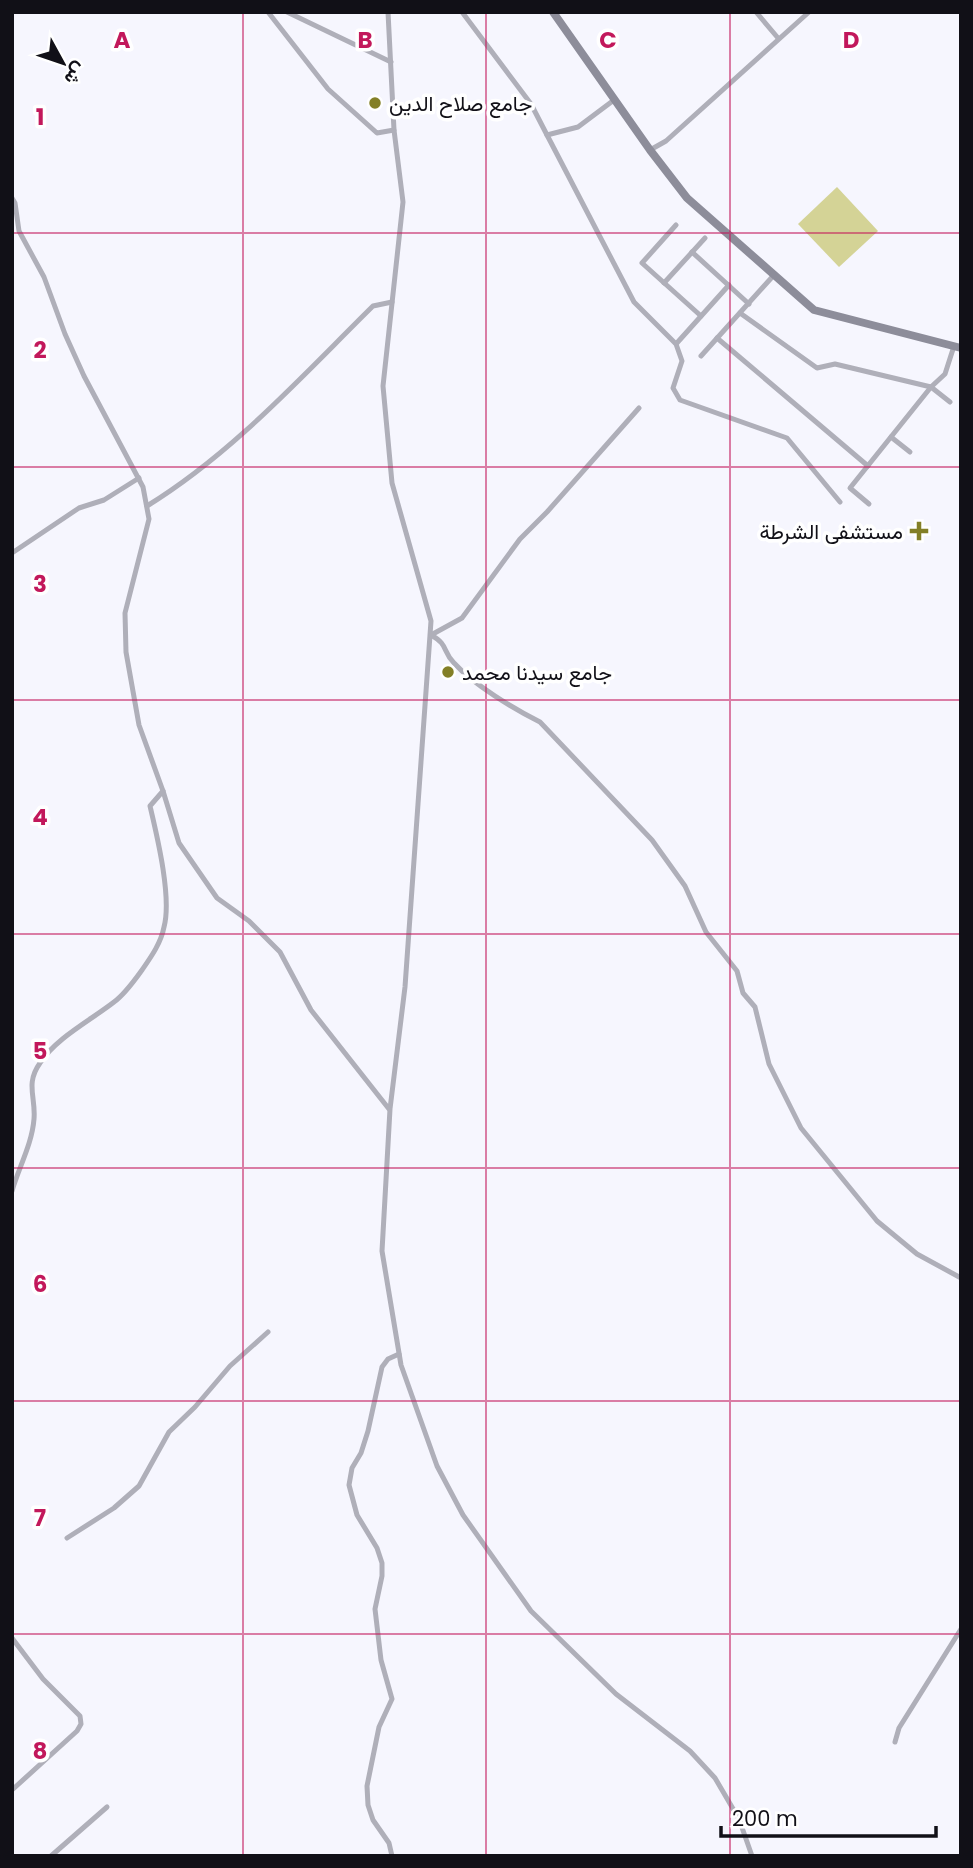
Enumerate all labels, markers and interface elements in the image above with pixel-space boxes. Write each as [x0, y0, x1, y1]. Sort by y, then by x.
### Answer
text: A [114, 24, 131, 56]
text: B [357, 24, 373, 56]
text: C [599, 24, 617, 56]
text: D [843, 24, 859, 56]
north arrow [28, 28, 98, 98]
text: ش [58, 56, 93, 91]
place label: جامع صلاح الدين [389, 89, 532, 118]
marker: جامع صلاح الدين [367, 95, 383, 111]
text: 1 [36, 101, 44, 133]
text: 2 [33, 334, 47, 366]
place label: مستشفى الشرطة [759, 517, 903, 546]
marker: مستشفى الشرطة [909, 521, 929, 541]
text: 3 [33, 568, 47, 600]
place label: جامع سيدنا محمد [462, 658, 612, 687]
marker: جامع سيدنا محمد [440, 664, 456, 680]
text: 4 [32, 801, 48, 833]
text: 5 [33, 1035, 47, 1067]
text: 6 [33, 1268, 47, 1300]
text: 7 [34, 1502, 46, 1534]
text: 8 [33, 1735, 47, 1767]
scale bar [721, 1794, 936, 1838]
text: 200 m [732, 1804, 798, 1833]

